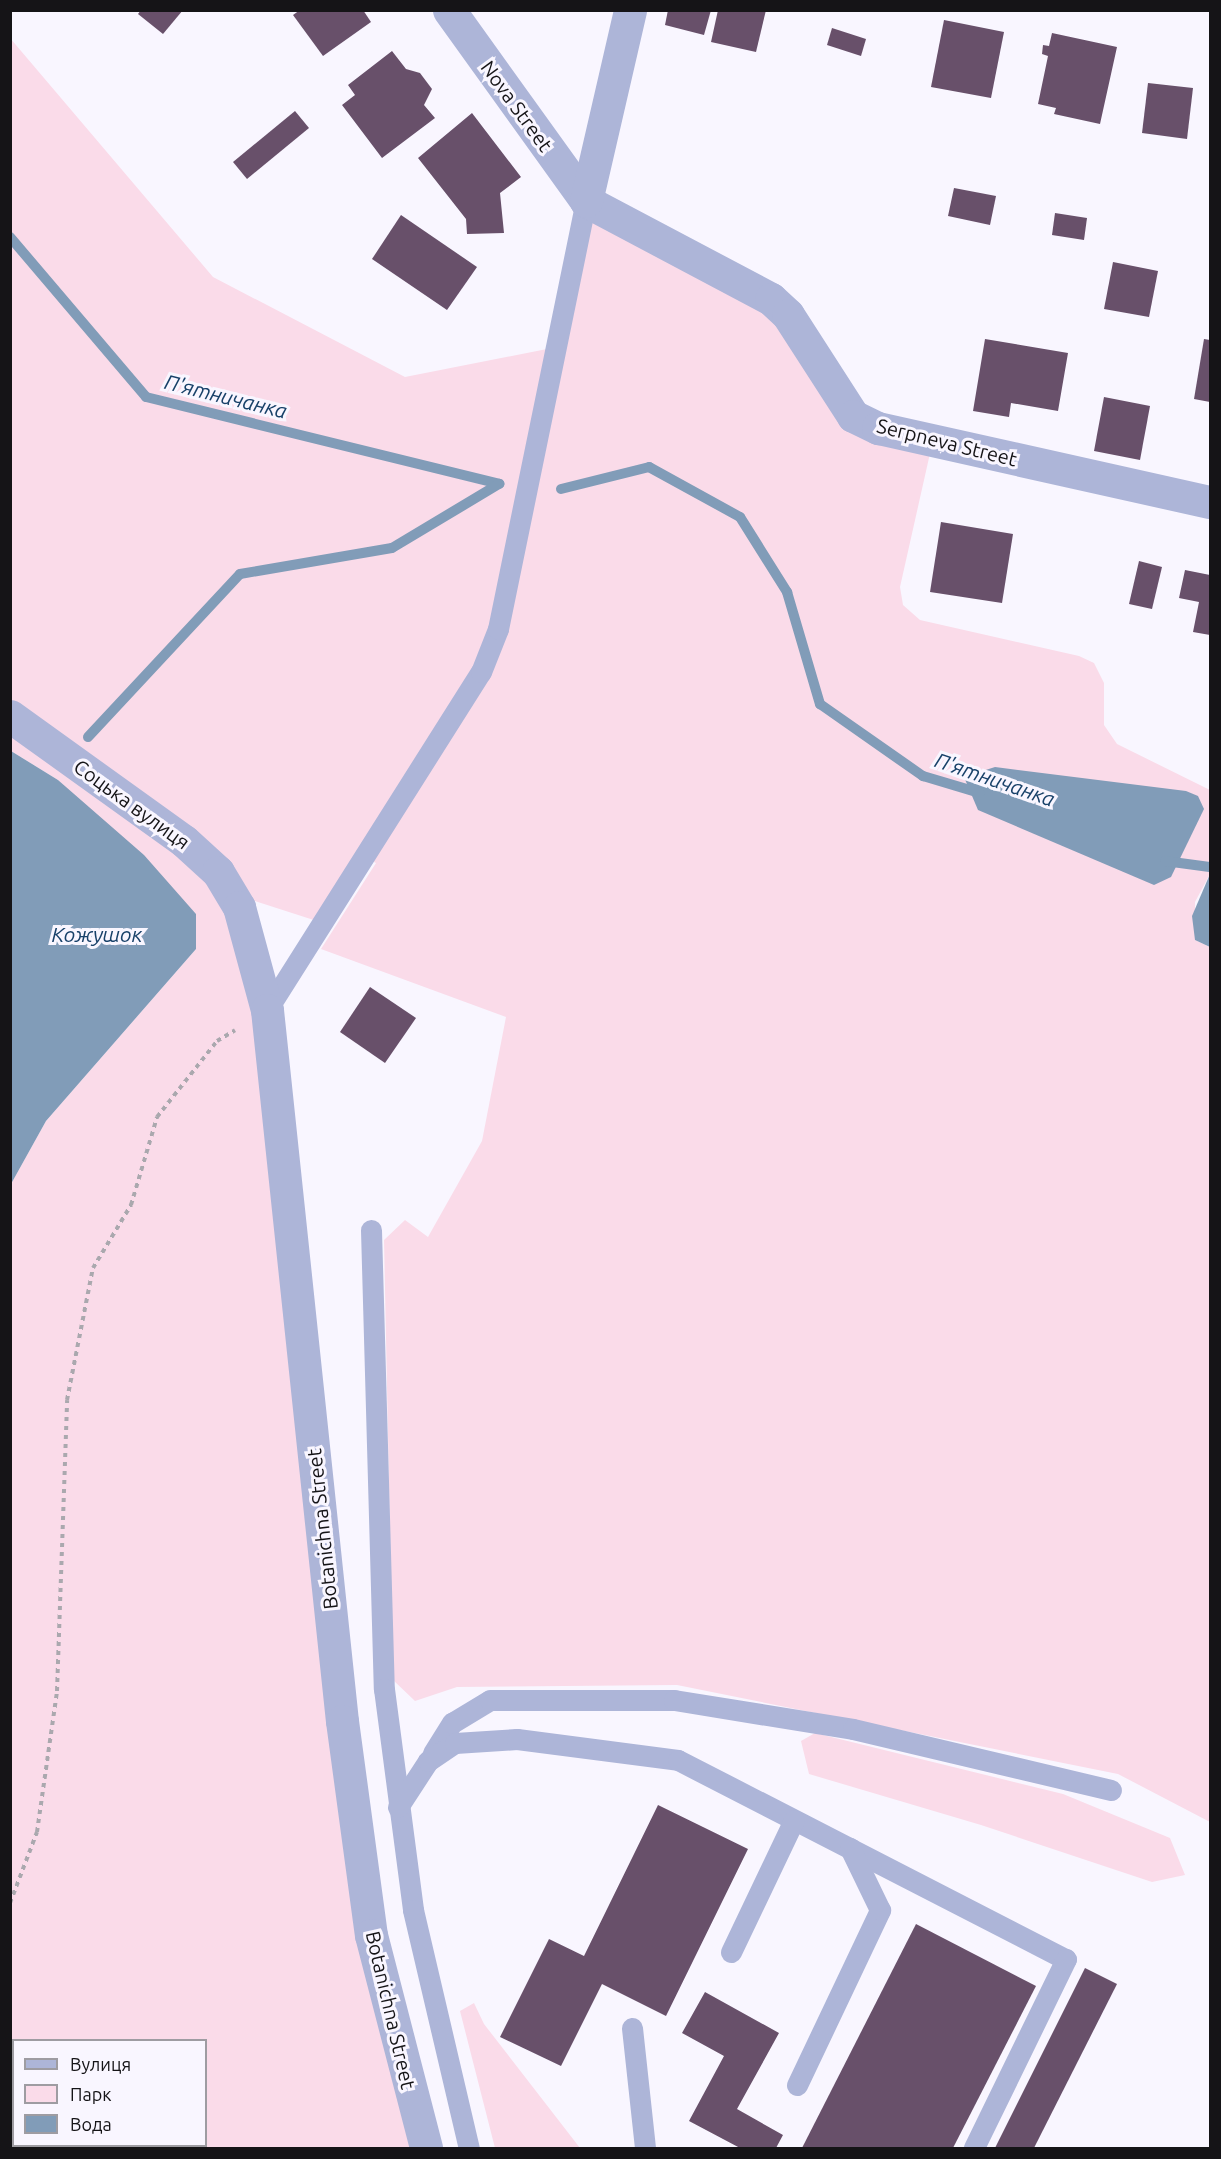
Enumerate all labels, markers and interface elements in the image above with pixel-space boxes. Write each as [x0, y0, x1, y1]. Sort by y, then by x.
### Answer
street label: Nova Street [476, 56, 558, 156]
water label: П'ятничанка [162, 369, 290, 423]
street label: Serpneva Street [874, 413, 1020, 471]
water label: П'ятничанка [932, 747, 1058, 811]
street label: Соцька вулиця [69, 754, 195, 854]
water label: Кожушок [52, 921, 142, 947]
street label: Botanichna Street [302, 1447, 342, 1611]
street label: Botanichna Street [361, 1929, 421, 2091]
legend [12, 2039, 207, 2147]
text: Вулиця [70, 2054, 131, 2074]
text: Парк [70, 2084, 111, 2104]
text: Вода [70, 2114, 112, 2134]

